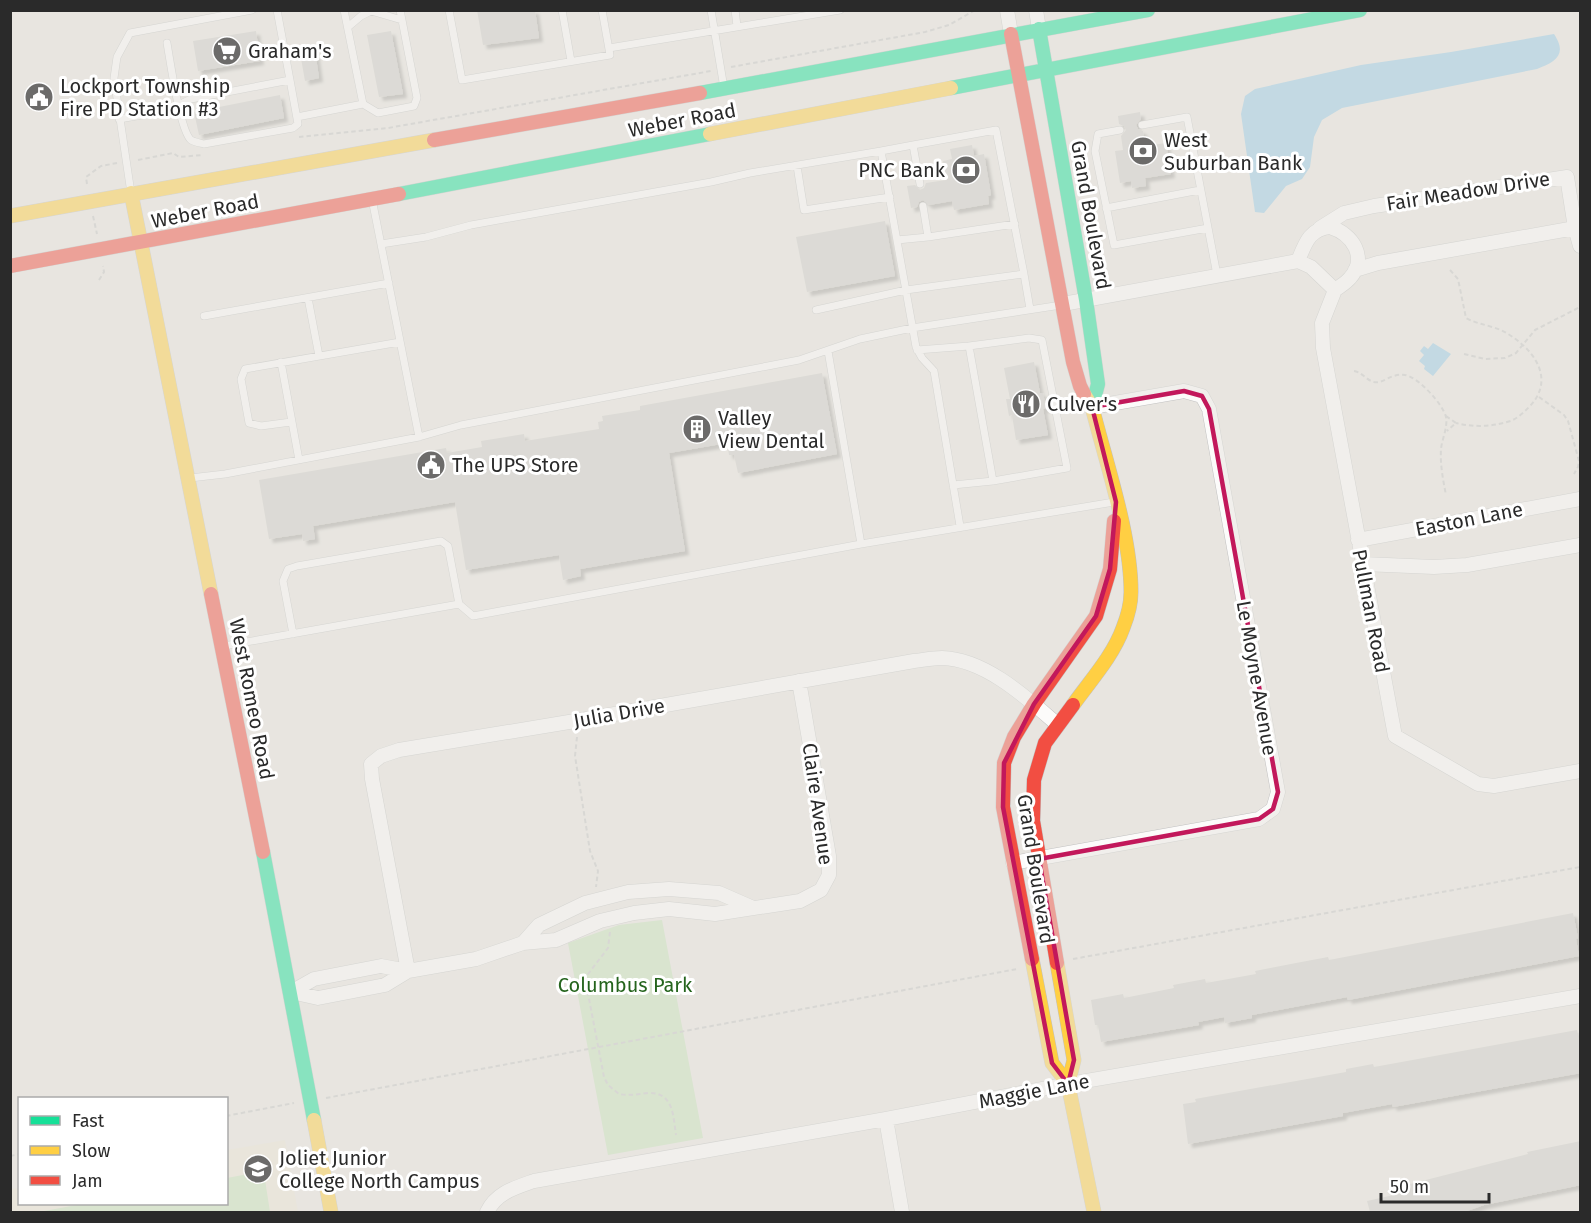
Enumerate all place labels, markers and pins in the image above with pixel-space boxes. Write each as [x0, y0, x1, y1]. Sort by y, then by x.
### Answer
supermarket icon: Graham's [211, 35, 243, 67]
place label: Graham's [248, 39, 332, 63]
place label: Lockport Township Fire PD Station #3 [60, 74, 230, 121]
public building icon: Lockport Township Fire PD Station #3 [23, 81, 55, 113]
place label: West Suburban Bank [1164, 128, 1303, 175]
bank icon: West Suburban Bank [1127, 135, 1159, 167]
bank icon: PNC Bank [950, 154, 982, 186]
place label: PNC Bank [858, 158, 946, 182]
restaurant icon: Culver's [1010, 388, 1042, 420]
place label: Culver's [1047, 392, 1117, 416]
place label: Valley View Dental [718, 406, 825, 453]
building icon: Valley View Dental [681, 413, 713, 445]
public building icon: The UPS Store [415, 449, 447, 481]
place label: The UPS Store [452, 453, 578, 477]
place label: Joliet Junior College North Campus [279, 1146, 479, 1193]
school or university icon: Joliet Junior College North Campus [242, 1153, 274, 1185]

